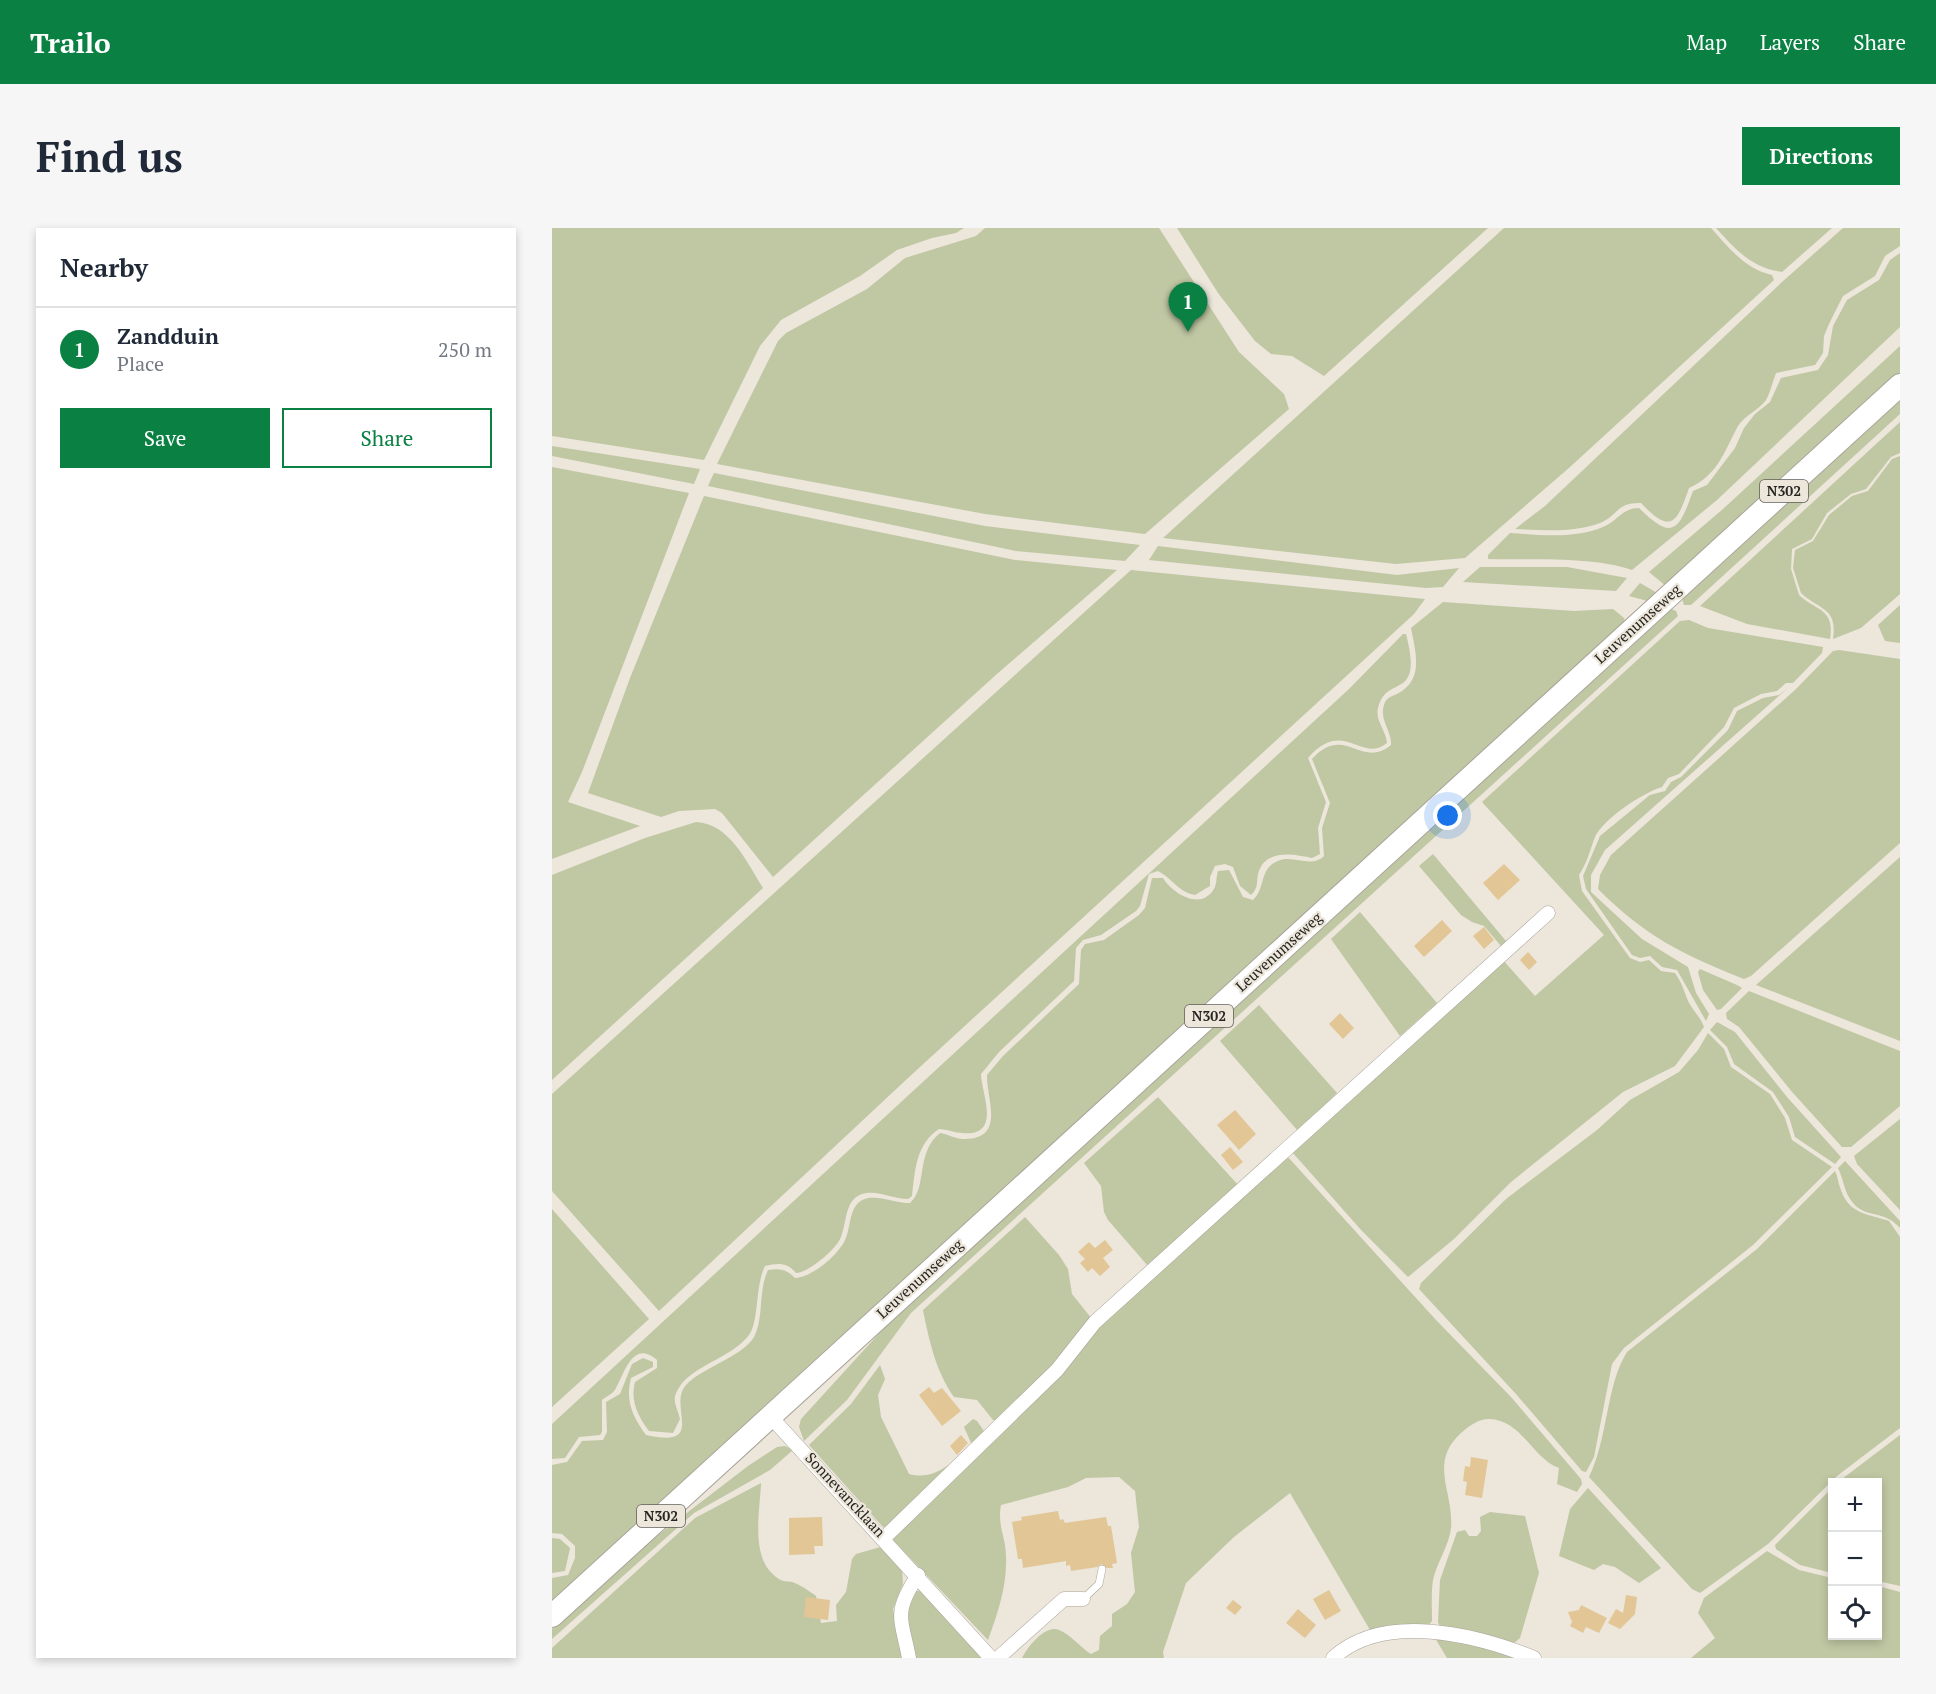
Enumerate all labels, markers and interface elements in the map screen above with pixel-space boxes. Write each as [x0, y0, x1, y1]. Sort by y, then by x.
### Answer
text: Trailo [30, 24, 111, 61]
text: Map [1686, 28, 1727, 56]
text: Layers [1760, 28, 1820, 56]
text: Share [1853, 28, 1906, 56]
button: Directions [1742, 127, 1900, 185]
text: Find us [36, 128, 183, 184]
text: Nearby [60, 250, 148, 284]
pin: 1 [1168, 282, 1208, 332]
text: Zandduin [117, 321, 219, 350]
text: 1 [74, 336, 85, 363]
text: 250 m [438, 336, 492, 363]
text: Place [117, 350, 164, 377]
button: Save [60, 408, 270, 468]
button: Share [282, 408, 492, 468]
road number: N302 [1760, 480, 1808, 502]
street label: Leuvenumseweg [1590, 578, 1686, 667]
your location [1433, 801, 1462, 830]
street label: Leuvenumseweg [1231, 906, 1327, 995]
road number: N302 [1185, 1005, 1233, 1027]
street label: Leuvenumseweg [872, 1233, 968, 1322]
street label: Sonnevancklaan [801, 1448, 890, 1541]
map controls [1828, 1478, 1882, 1640]
button: + [1828, 1478, 1882, 1532]
road number: N302 [637, 1505, 685, 1527]
button: − [1828, 1532, 1882, 1586]
button: locate [1828, 1586, 1882, 1640]

